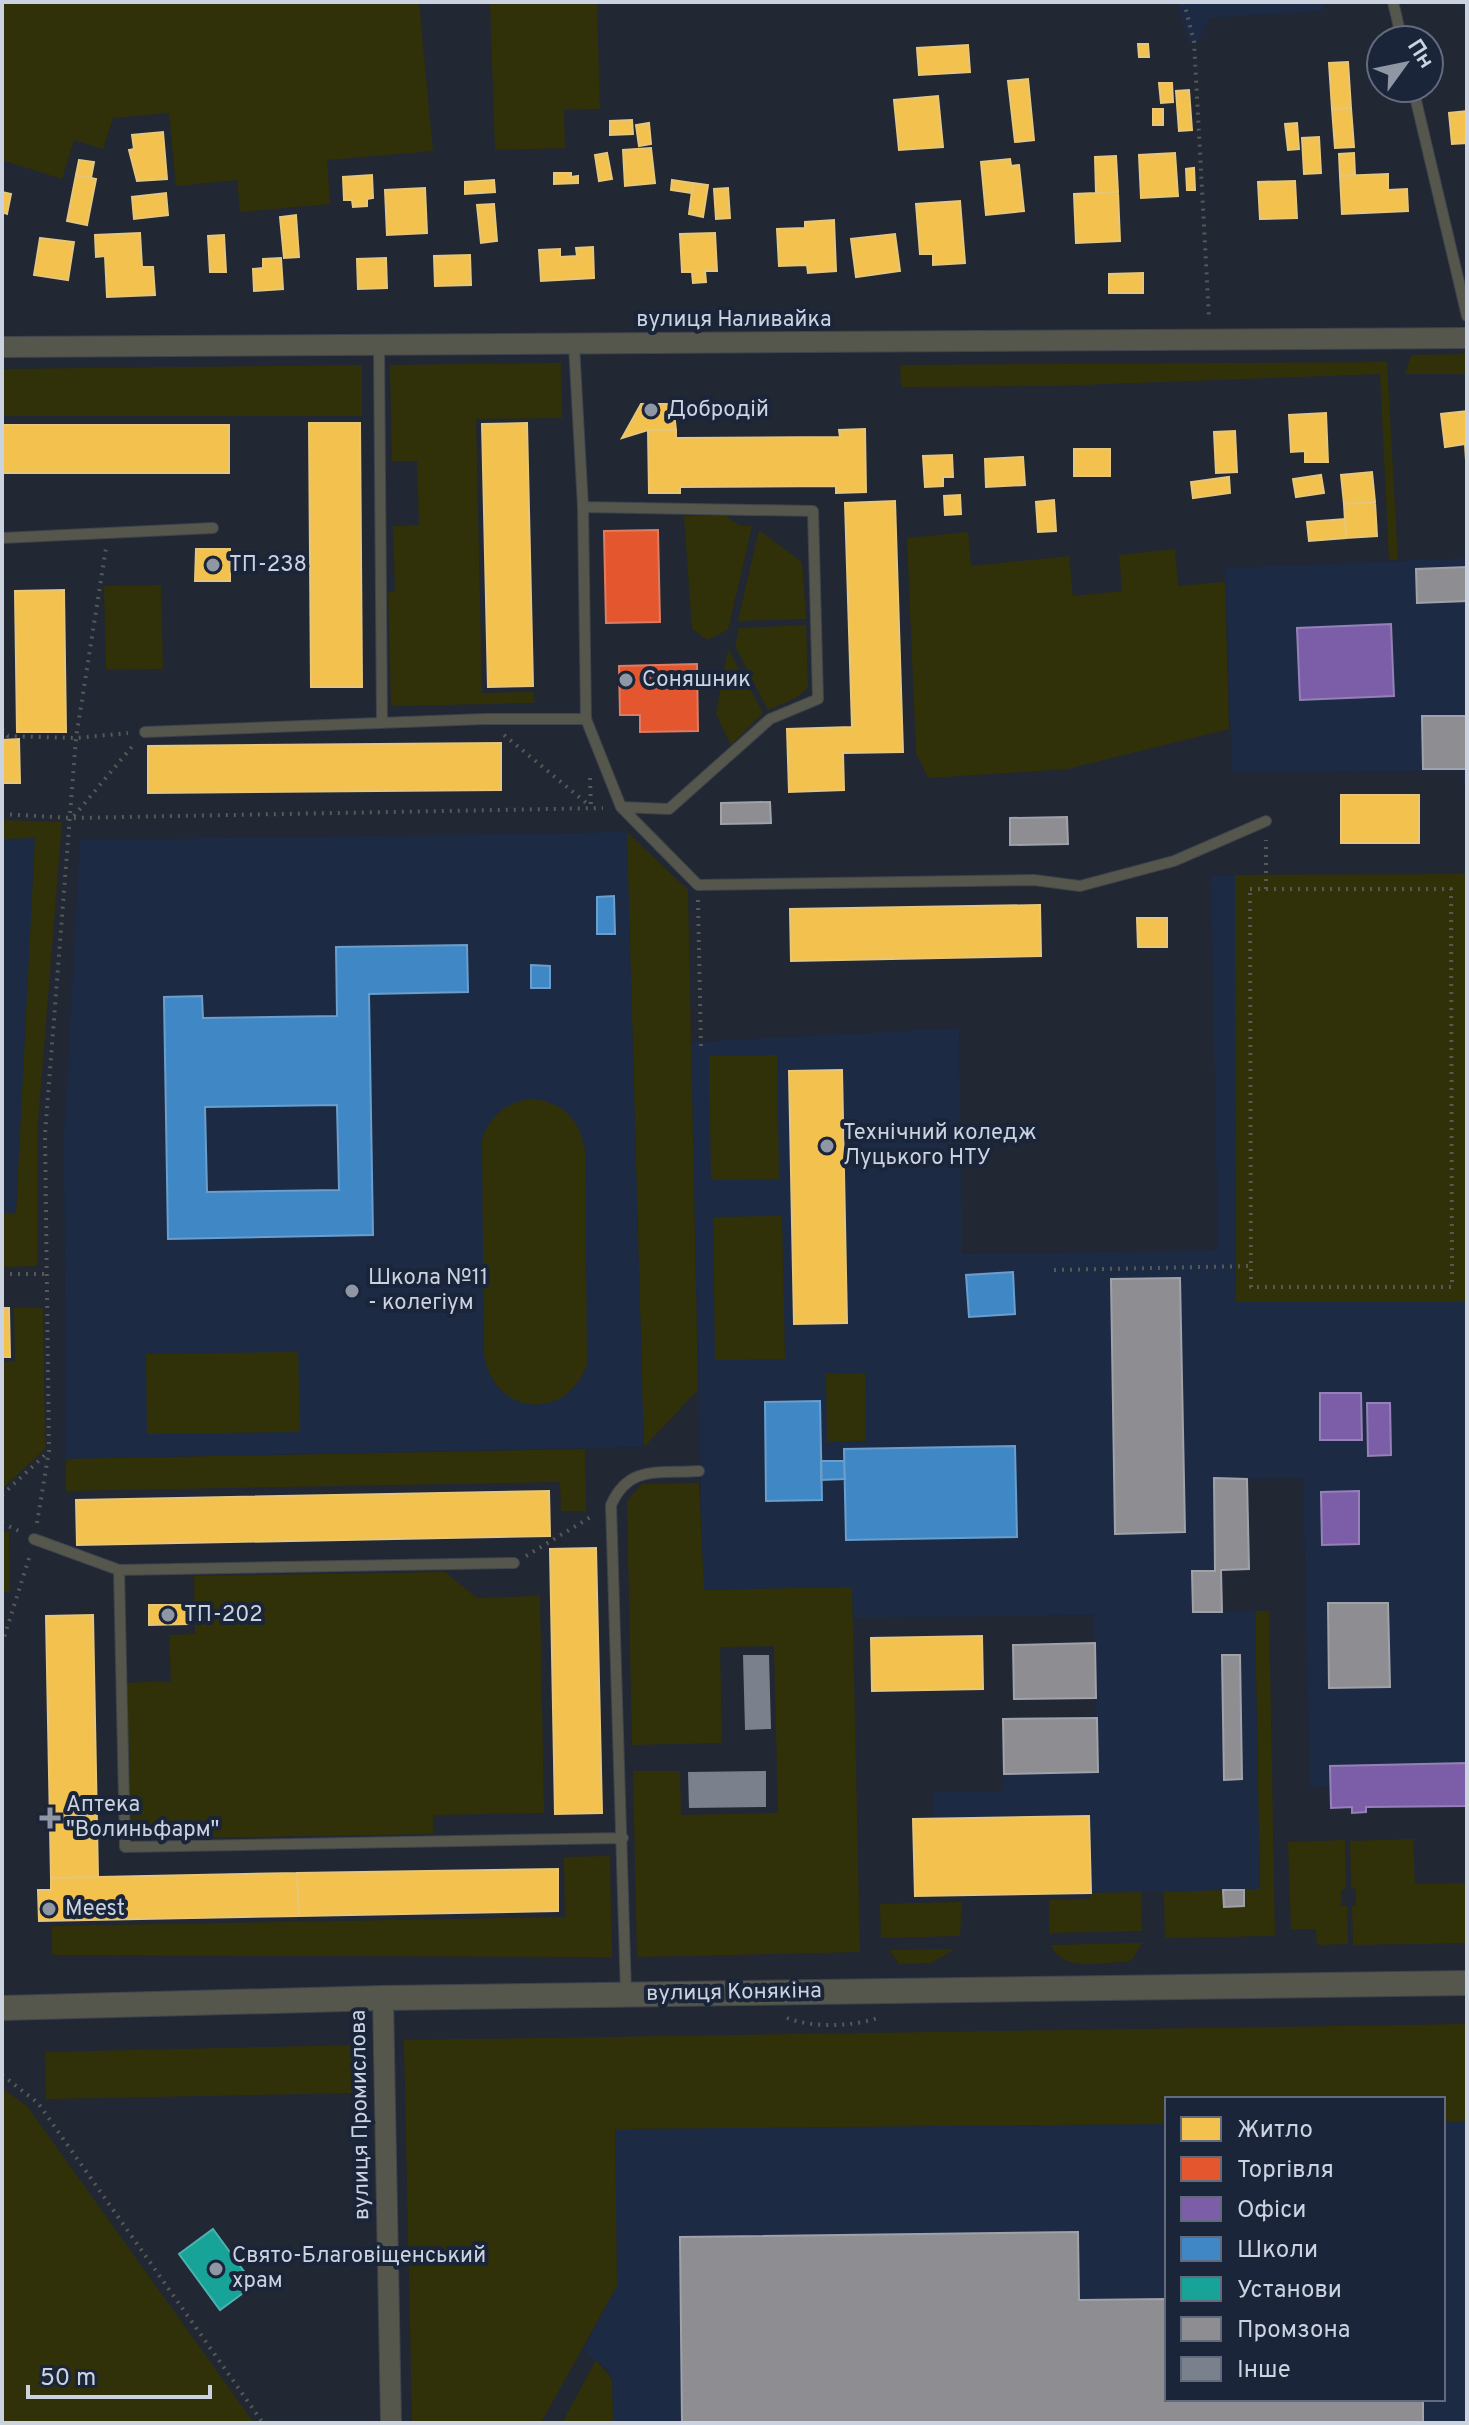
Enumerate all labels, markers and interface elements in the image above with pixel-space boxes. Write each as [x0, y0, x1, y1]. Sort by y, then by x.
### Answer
north arrow [1365, 24, 1445, 104]
text: Пн [1400, 35, 1439, 74]
street label: вулиця Наливайка [636, 307, 832, 334]
place label: Добродій [667, 397, 769, 424]
marker: Добродій [642, 401, 660, 419]
place label: ТП-238 [229, 552, 307, 579]
marker: ТП-238 [204, 556, 222, 574]
place label: Соняшник [642, 667, 751, 694]
marker: Соняшник [617, 671, 635, 689]
place label: Технічний коледж Луцького НТУ [843, 1120, 1037, 1172]
marker: Технічний коледж Луцького НТУ [818, 1137, 836, 1155]
place label: Школа №11 - колегіум [368, 1265, 488, 1317]
marker: Школа №11 - колегіум [343, 1282, 361, 1300]
place label: ТП-202 [184, 1602, 263, 1629]
marker: ТП-202 [159, 1606, 177, 1624]
place label: Аптека "Волиньфарм" [66, 1792, 219, 1844]
marker: Аптека "Волиньфарм" [41, 1809, 59, 1827]
place label: Meest [65, 1896, 125, 1923]
marker: Meest [40, 1900, 58, 1918]
street label: вулиця Конякіна [646, 1978, 822, 2008]
street label: вулиця Промислова [346, 2010, 376, 2220]
legend [1165, 2097, 1445, 2401]
text: Житло [1237, 2116, 1313, 2146]
text: Торгівля [1237, 2156, 1334, 2186]
text: Офіси [1237, 2196, 1306, 2226]
text: Школи [1237, 2236, 1318, 2266]
place label: Свято-Благовіщенський храм [232, 2243, 486, 2295]
marker: Свято-Благовіщенський храм [207, 2260, 225, 2278]
text: Установи [1237, 2276, 1342, 2306]
text: Промзона [1237, 2316, 1350, 2346]
scale bar [28, 2349, 210, 2399]
text: Інше [1237, 2356, 1291, 2386]
text: 50 m [40, 2364, 96, 2394]

